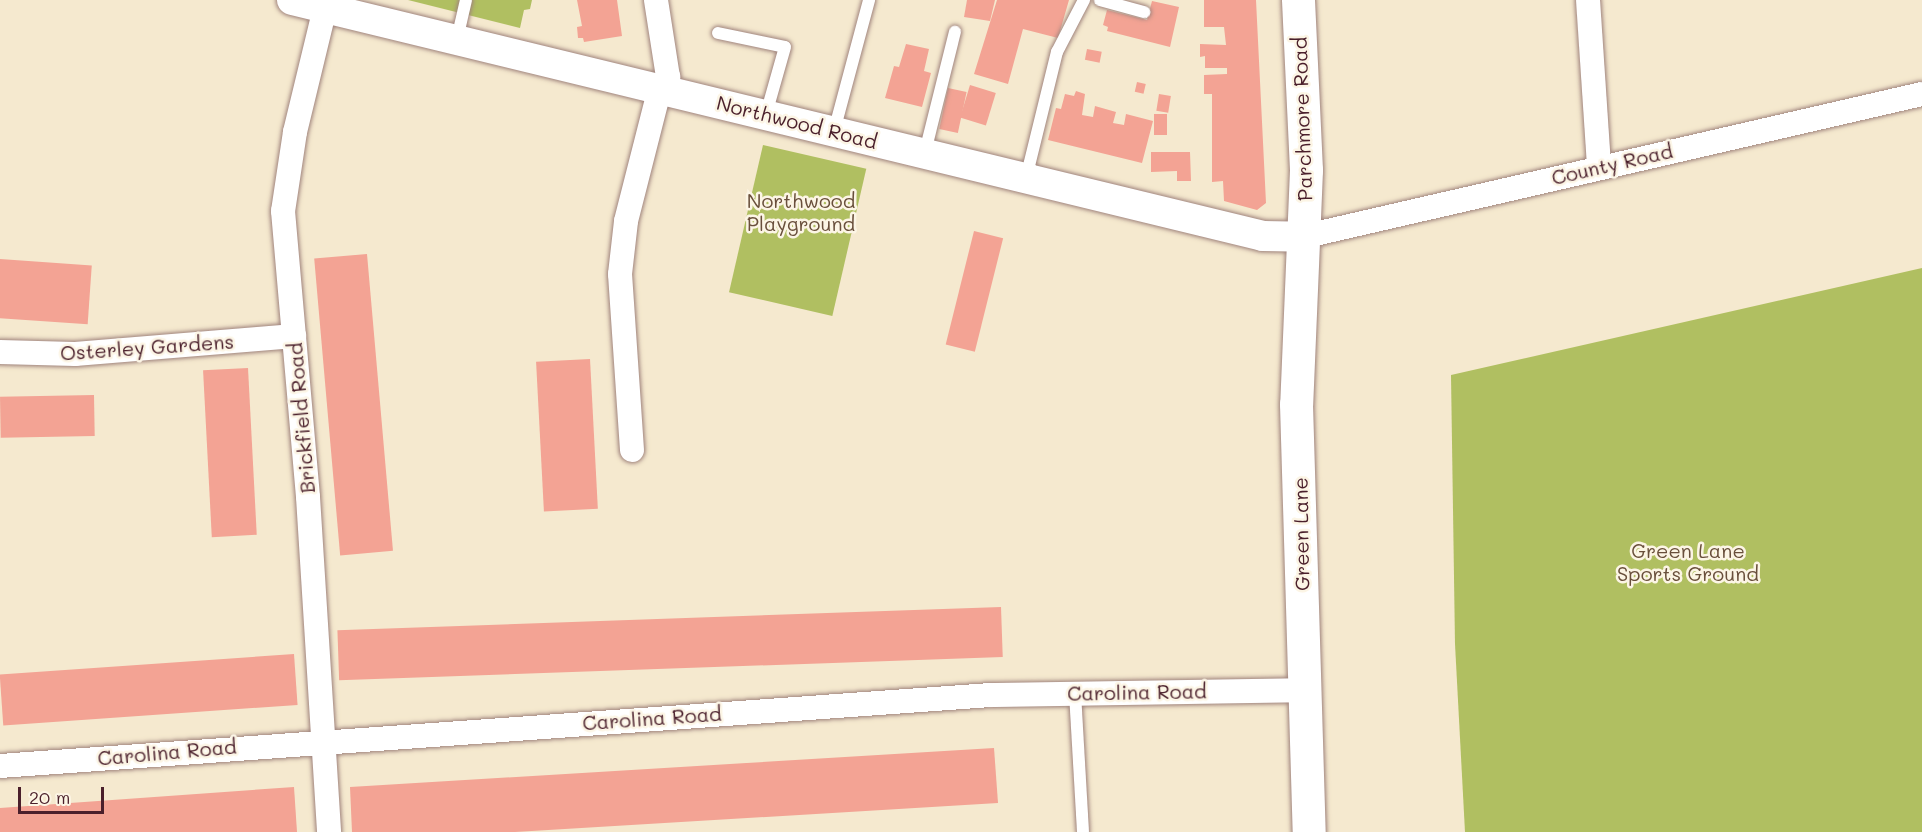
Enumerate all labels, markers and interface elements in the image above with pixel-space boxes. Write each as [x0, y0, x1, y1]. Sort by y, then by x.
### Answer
street label: Parchmore Road [1287, 37, 1317, 201]
street label: Northwood Road [714, 90, 880, 154]
street label: County Road [1549, 138, 1675, 190]
park label: Northwood Playground [747, 188, 855, 235]
street label: Osterley Gardens [59, 329, 235, 365]
street label: Brickfield Road [282, 342, 320, 494]
street label: Green Lane [1288, 477, 1314, 591]
park label: Green Lane Sports Ground [1617, 539, 1759, 586]
street label: Carolina Road [1067, 679, 1207, 705]
street label: Carolina Road [582, 701, 722, 735]
street label: Carolina Road [96, 734, 238, 770]
scale bar [21, 775, 106, 813]
text: 20 m [29, 785, 70, 809]

